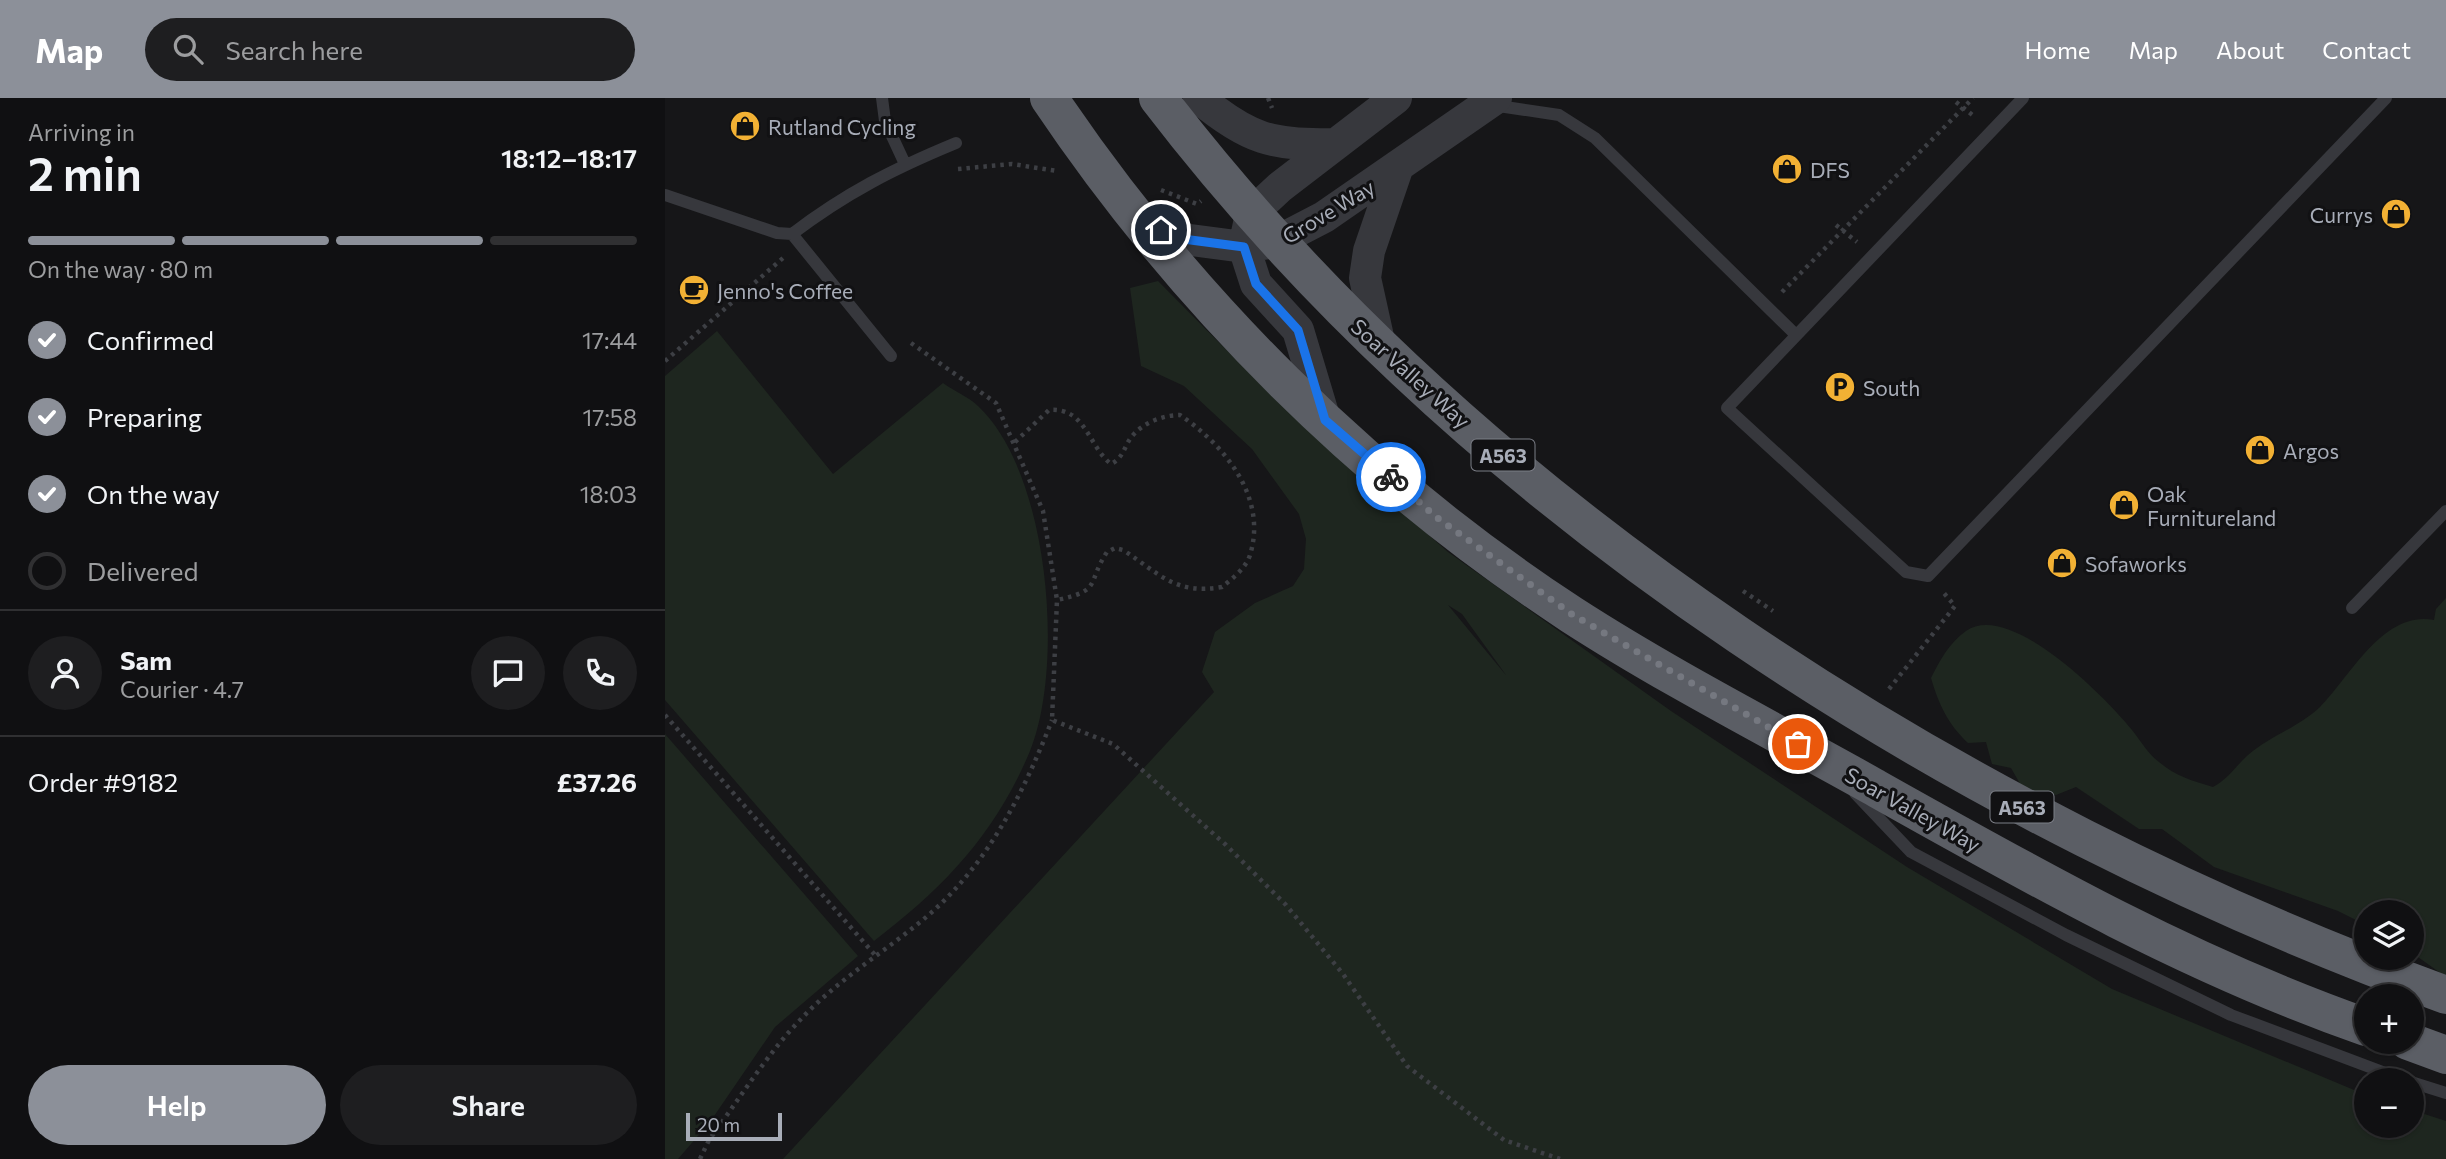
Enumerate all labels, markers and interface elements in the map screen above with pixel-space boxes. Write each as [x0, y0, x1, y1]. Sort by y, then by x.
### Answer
search box [145, 18, 635, 81]
text: Map [35, 29, 103, 70]
icon: search [169, 30, 207, 68]
text: Search here [225, 34, 363, 65]
text: Home [2025, 35, 2091, 64]
text: Map [2129, 35, 2178, 64]
text: About [2216, 35, 2284, 64]
text: Contact [2322, 35, 2411, 64]
shop icon: Rutland Cycling [728, 109, 762, 143]
place label: Rutland Cycling [768, 114, 916, 139]
text: Arriving in [28, 118, 135, 146]
text: 18:12–18:17 [501, 142, 637, 173]
text: 2 min [28, 144, 142, 200]
shop icon: DFS [1770, 152, 1804, 186]
place label: DFS [1810, 157, 1850, 182]
street label: Grove Way [1277, 174, 1379, 248]
shop icon: Currys [2379, 197, 2413, 231]
pin [1131, 200, 1191, 260]
place label: Currys [2310, 202, 2373, 227]
icon: home [1142, 211, 1180, 249]
text: On the way · 80 m [28, 255, 213, 283]
cafe icon: Jenno's Coffee [677, 273, 711, 307]
place label: Jenno's Coffee [717, 278, 853, 303]
street label: Soar Valley Way [1347, 313, 1476, 433]
icon: check [28, 321, 66, 359]
text: Confirmed [87, 324, 214, 355]
text: 17:44 [582, 326, 637, 354]
parking icon: South [1823, 370, 1857, 404]
place label: South [1863, 375, 1920, 400]
icon: check [28, 398, 66, 436]
text: Preparing [87, 401, 202, 432]
text: 17:58 [582, 403, 637, 431]
shop icon: Argos [2243, 433, 2277, 467]
place label: Argos [2283, 438, 2339, 463]
road number: A563 [1471, 440, 1535, 470]
courier [1356, 442, 1426, 512]
icon: bike [1372, 458, 1410, 496]
icon: check [28, 475, 66, 513]
text: On the way [87, 478, 220, 509]
text: 18:03 [580, 480, 637, 508]
place label: Oak Furnitureland [2147, 481, 2276, 530]
shop icon: Oak Furnitureland [2107, 488, 2141, 522]
shop icon: Sofaworks [2045, 546, 2079, 580]
place label: Sofaworks [2085, 551, 2187, 576]
text: Delivered [87, 555, 198, 586]
button: person [28, 636, 102, 710]
button: chat [471, 636, 545, 710]
button: phone [563, 636, 637, 710]
text: Sam [120, 644, 172, 675]
text: Courier · 4.7 [120, 675, 244, 703]
pin [1768, 714, 1828, 774]
icon: bag [1779, 725, 1817, 763]
street label: Soar Valley Way [1841, 762, 1985, 857]
text: Order #9182 [28, 766, 178, 797]
text: £37.26 [557, 766, 637, 797]
road number: A563 [1991, 792, 2053, 822]
map controls [2354, 900, 2424, 1138]
button: layers [2354, 900, 2424, 970]
button: + [2354, 984, 2424, 1054]
button: Help [28, 1065, 326, 1145]
button: Share [340, 1065, 637, 1145]
button: − [2354, 1068, 2424, 1138]
scale bar [686, 1110, 782, 1142]
text: 20 m [697, 1113, 740, 1136]

